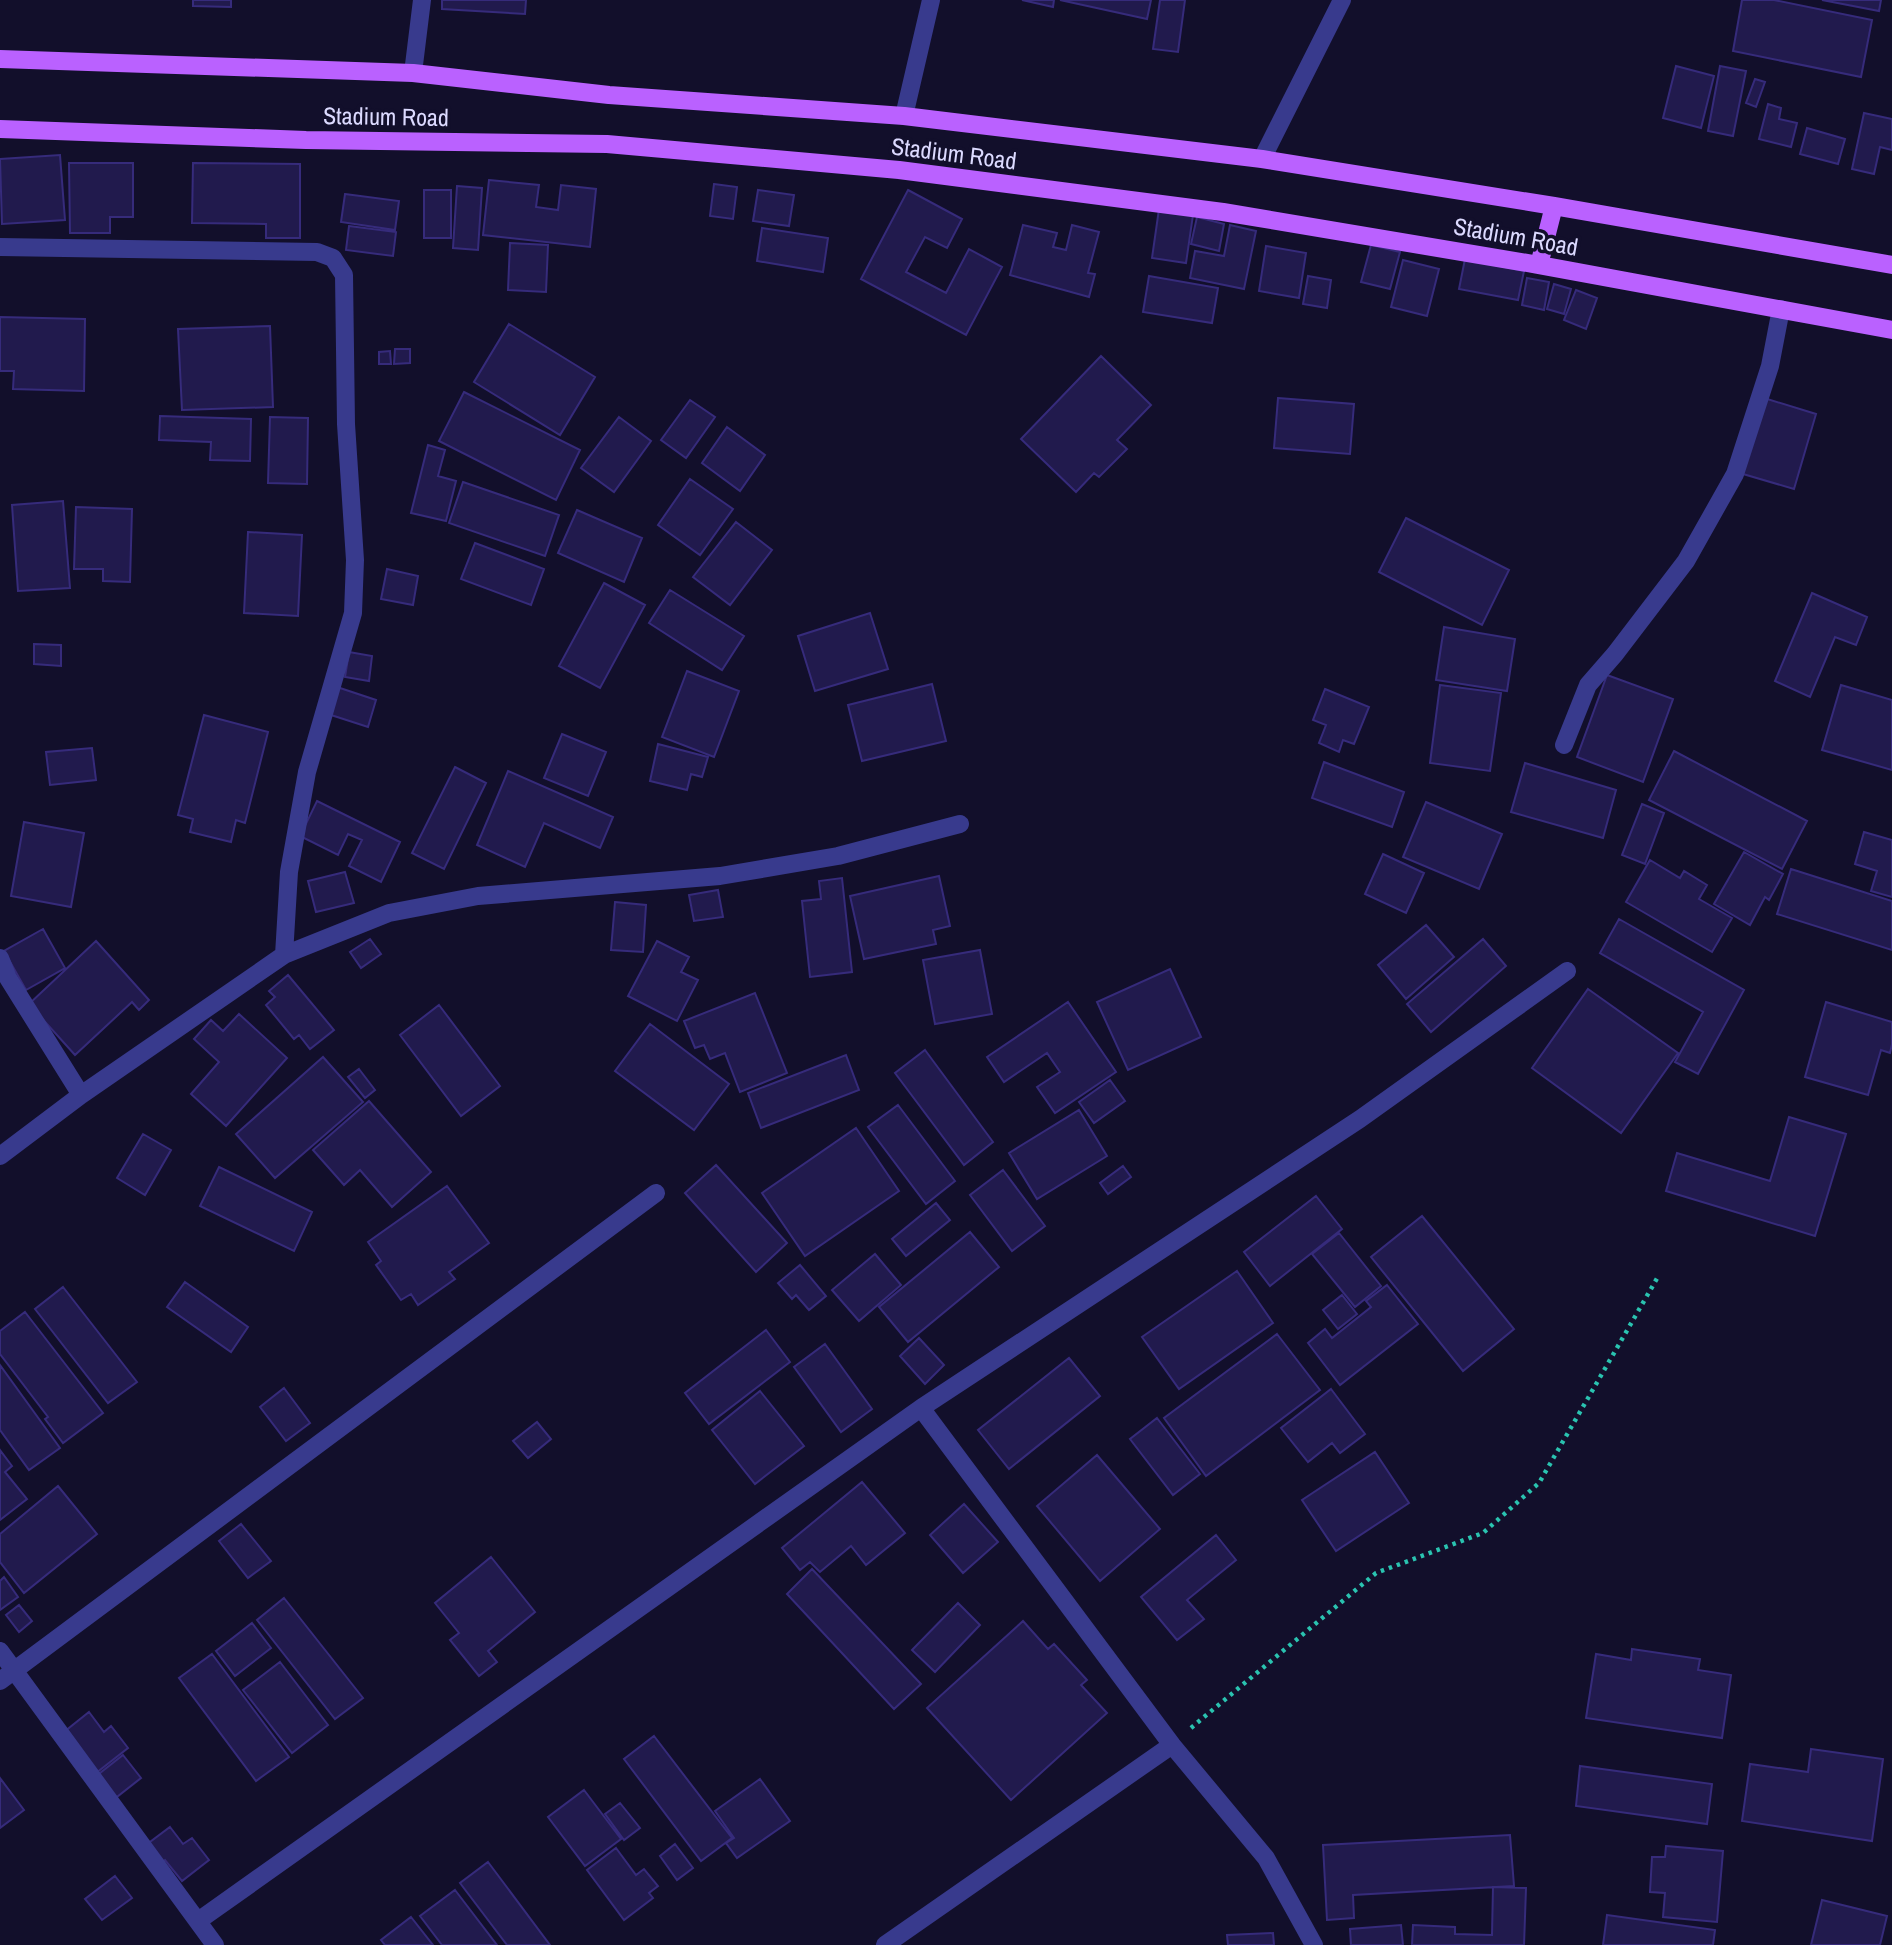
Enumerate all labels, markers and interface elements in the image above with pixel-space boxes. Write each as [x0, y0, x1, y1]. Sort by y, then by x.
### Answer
street label: Stadium Road [323, 99, 449, 133]
street label: Stadium Road [890, 129, 1018, 177]
street label: Stadium Road [1451, 209, 1581, 263]

